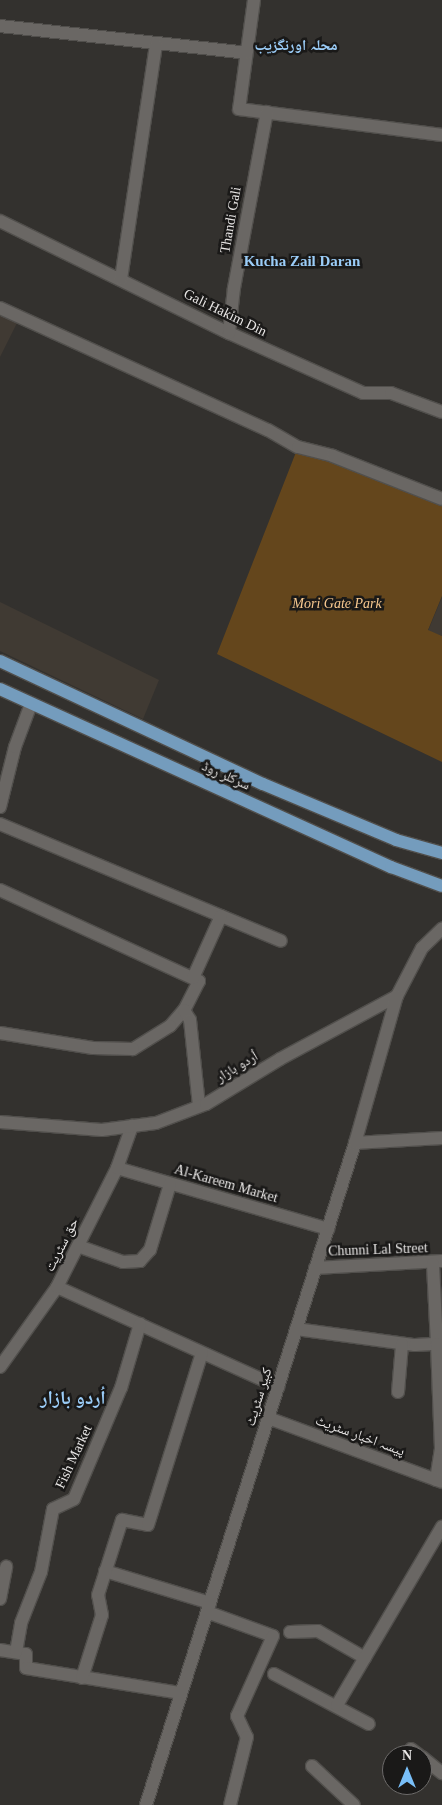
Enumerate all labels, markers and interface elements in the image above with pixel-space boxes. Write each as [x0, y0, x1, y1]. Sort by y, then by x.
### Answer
district label: محلہ اورنگزیب [254, 37, 338, 55]
street label: Thandi Gali [217, 185, 245, 255]
district label: Kucha Zail Daran [244, 253, 360, 271]
street label: Gali Hakim Din [181, 286, 269, 340]
park label: Mori Gate Park [292, 596, 382, 612]
street label: سرکلر روڈ [199, 758, 253, 794]
street label: اُردو بازار [213, 1048, 261, 1086]
street label: Al-Kareem Market [172, 1161, 280, 1207]
street label: حق سٹریت [41, 1216, 83, 1274]
street label: Chunni Lal Street [328, 1240, 428, 1260]
street label: کبیر سٹریٹ [242, 1366, 276, 1428]
district label: اُردو بازار [40, 1387, 106, 1409]
street label: پیسہ اخبار سٹریٹ [313, 1412, 407, 1460]
street label: Fish Market [52, 1423, 96, 1491]
north arrow [382, 1745, 432, 1795]
text: N [402, 1748, 412, 1763]

